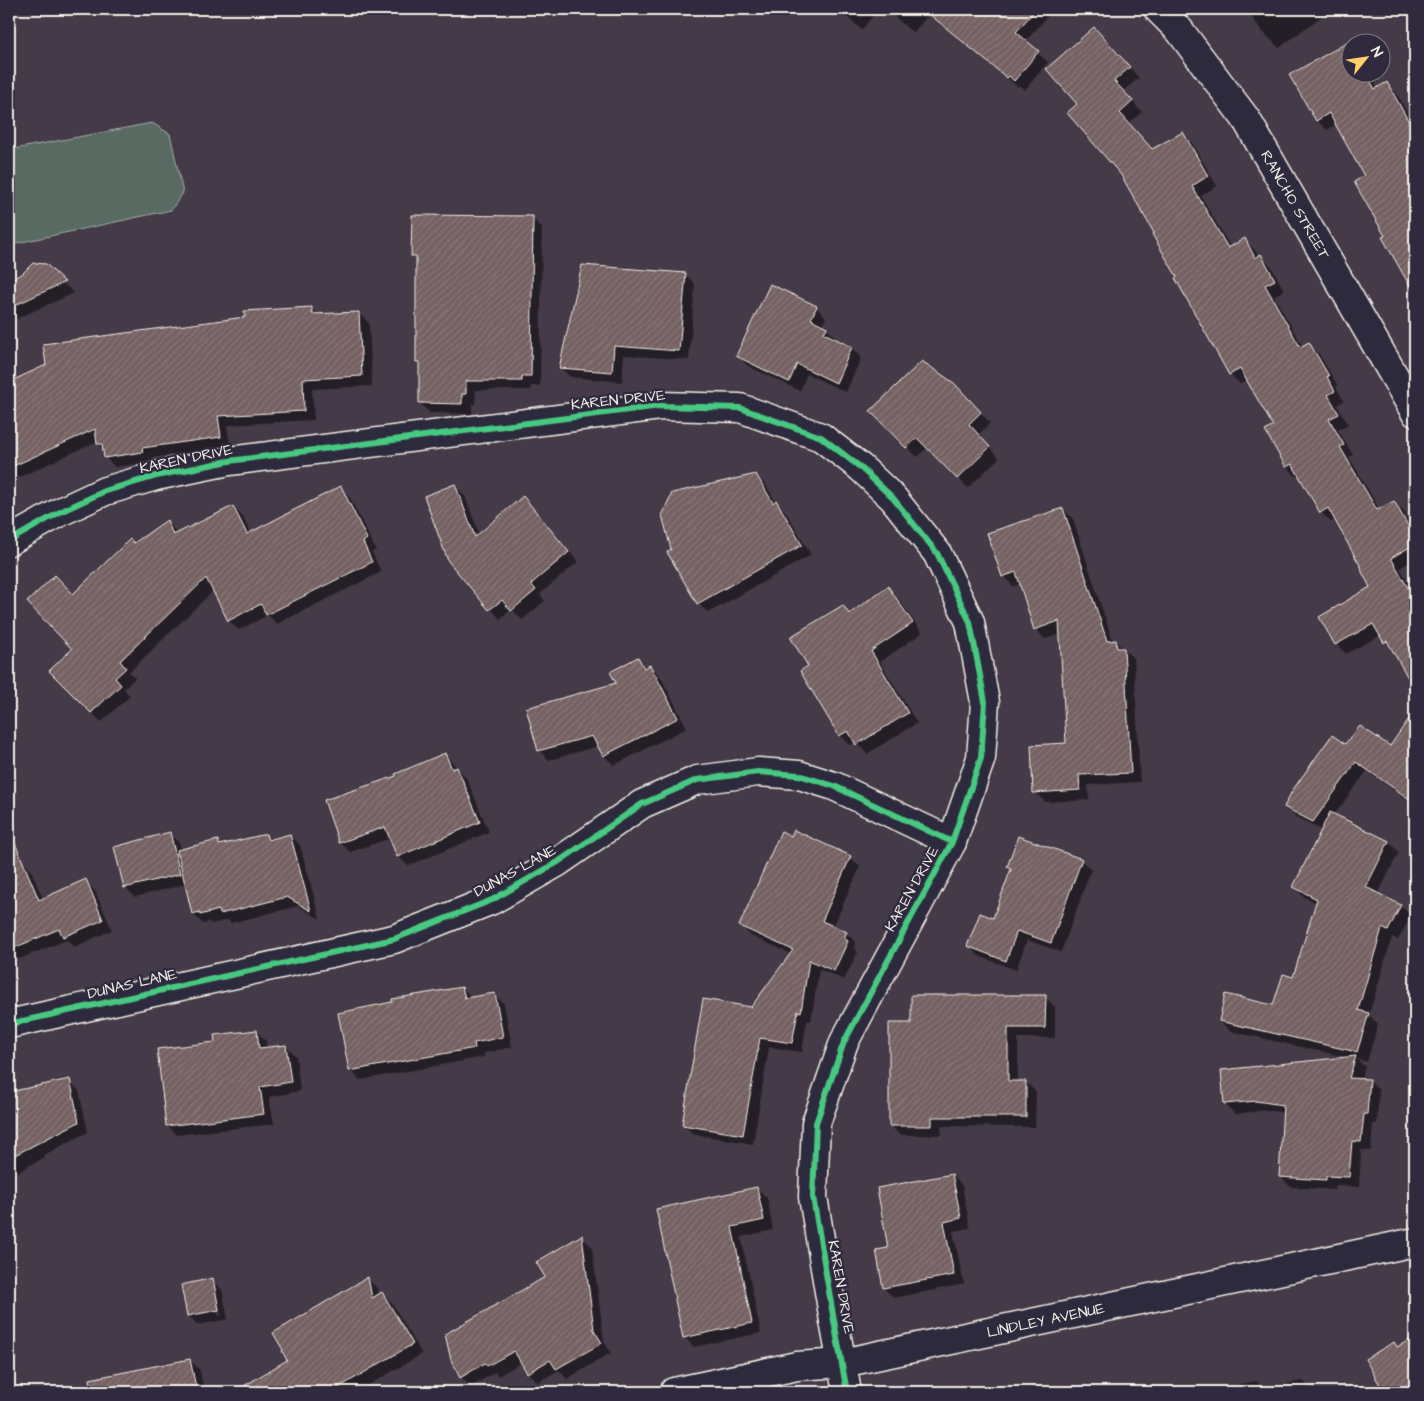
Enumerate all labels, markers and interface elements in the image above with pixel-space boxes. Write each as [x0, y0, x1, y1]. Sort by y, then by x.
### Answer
north arrow [1342, 32, 1392, 82]
text: N [1366, 43, 1387, 61]
street label: RANCHO STREET [1256, 146, 1335, 263]
street label: KAREN DRIVE [570, 385, 666, 415]
street label: KAREN DRIVE [138, 439, 235, 479]
street label: DUNAS LANE [470, 840, 560, 902]
street label: KAREN DRIVE [880, 842, 944, 935]
street label: DUNAS LANE [85, 963, 179, 1004]
street label: KAREN DRIVE [822, 1239, 860, 1336]
street label: LINDLEY AVENUE [985, 1297, 1107, 1343]

